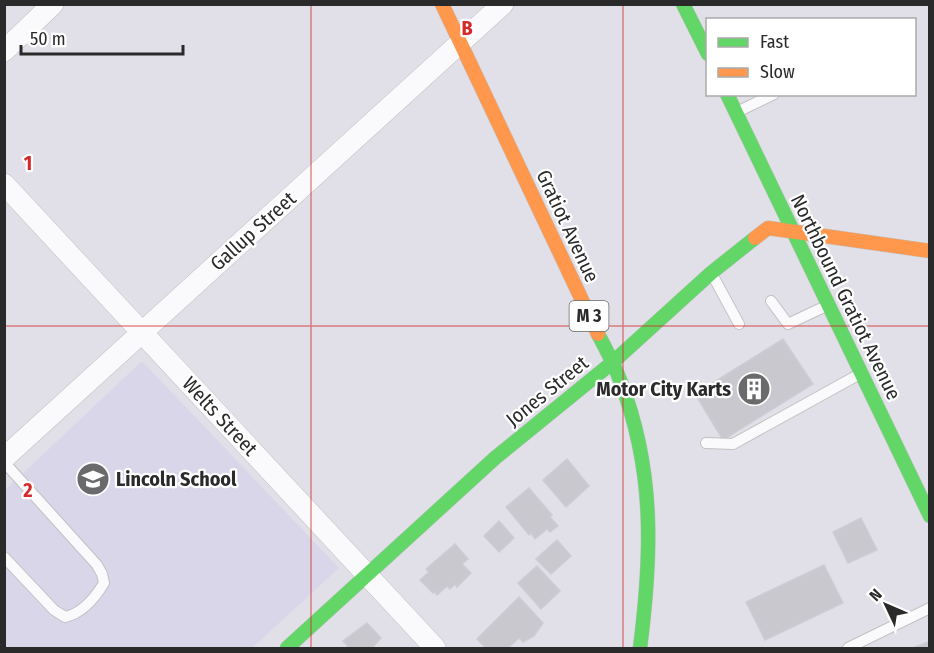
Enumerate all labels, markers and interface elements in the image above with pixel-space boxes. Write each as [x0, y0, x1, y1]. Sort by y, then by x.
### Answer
text: B [461, 16, 473, 40]
scale bar [21, 18, 183, 56]
legend [706, 18, 916, 96]
text: 50 m [30, 28, 66, 50]
text: Fast [760, 31, 789, 53]
text: Slow [760, 61, 795, 83]
text: 1 [24, 151, 32, 175]
street label: Gratiot Avenue [532, 166, 604, 286]
street label: Gallup Street [205, 186, 301, 276]
street label: Northbound Gratiot Avenue [786, 190, 906, 404]
road number: M 3 [570, 301, 608, 331]
street label: Jones Street [501, 350, 593, 431]
building icon: Motor City Karts [736, 371, 772, 407]
street label: Welts Street [177, 372, 263, 461]
place label: Motor City Karts [596, 377, 731, 401]
school or university icon: Lincoln School [75, 461, 111, 497]
place label: Lincoln School [116, 467, 237, 491]
text: 2 [22, 478, 33, 502]
north arrow [856, 575, 916, 635]
text: N [865, 585, 886, 605]

